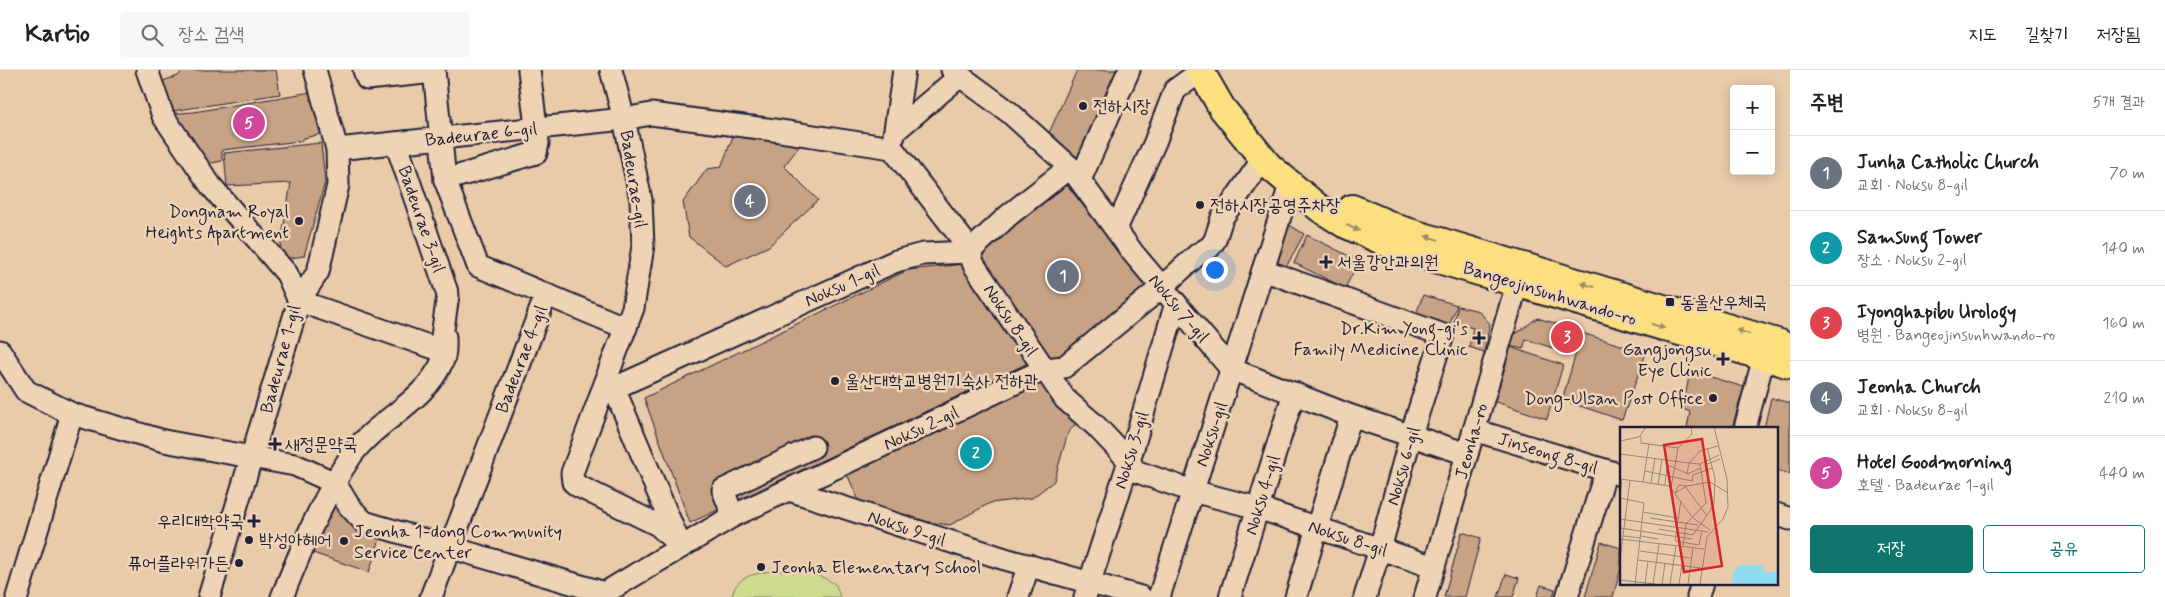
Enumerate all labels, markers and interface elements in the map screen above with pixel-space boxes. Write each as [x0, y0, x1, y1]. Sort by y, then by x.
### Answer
search box [120, 12, 470, 57]
text: Kartio [25, 19, 90, 50]
icon: search [138, 21, 166, 49]
text: 장소 검색 [178, 22, 244, 47]
text: 지도 [1968, 23, 1997, 47]
text: 길찾기 [2025, 23, 2069, 47]
text: 저장됨 [2097, 23, 2140, 47]
map controls [1730, 85, 1775, 175]
button: + [1730, 85, 1775, 130]
text: 주변 [1810, 89, 1844, 117]
text: 5개 결과 [2092, 92, 2145, 113]
place label: 전하시장 [1093, 95, 1151, 119]
marker: 전하시장 [1077, 100, 1089, 112]
pin: 5 [233, 104, 265, 142]
street label: Badeurae 6-gil [424, 117, 538, 153]
street label: Badeurae-gil [613, 129, 653, 230]
button: − [1730, 130, 1775, 175]
text: Junha Catholic Church [1857, 150, 2039, 175]
street label: Badeurae 3-gil [392, 163, 451, 276]
text: 1 [1822, 163, 1830, 184]
text: 70 m [2109, 163, 2145, 184]
text: 교회 · Noksu 8-gil [1857, 175, 1968, 196]
pin: 4 [734, 182, 766, 220]
place label: 전하시장공영주차장 [1210, 194, 1340, 218]
marker: 전하시장공영주차장 [1194, 199, 1206, 211]
place label: Dongnam Royal Heights Apartment [146, 200, 289, 246]
marker: Dongnam Royal Heights Apartment [293, 215, 305, 227]
one-way arrow [1346, 225, 1360, 233]
text: Samsung Tower [1857, 225, 1982, 250]
one-way arrow [1425, 234, 1440, 242]
text: 2 [1822, 238, 1830, 259]
text: 140 m [2101, 238, 2145, 259]
text: 장소 · Noksu 2-gil [1857, 250, 1967, 271]
place label: 서울강안과의원 [1337, 251, 1438, 275]
marker: 서울강안과의원 [1319, 255, 1333, 269]
street label: Bangeojinsunhwando-ro [1460, 256, 1639, 333]
pin: 1 [1047, 257, 1079, 295]
your location [1202, 257, 1228, 283]
street label: Noksu 1-gil [801, 259, 884, 313]
street label: Noksu 7-gil [1142, 269, 1214, 348]
street label: Noksu 8-gil [977, 280, 1043, 361]
one-way arrow [1580, 280, 1595, 288]
place label: 동울산우체국 [1680, 291, 1767, 315]
marker: 동울산우체국 [1664, 296, 1676, 308]
text: Iyonghapibu Urology [1857, 300, 2016, 325]
street label: Badeurae 1-gil [255, 302, 307, 416]
street label: Badeurae 4-gil [490, 302, 554, 417]
text: 3 [1822, 313, 1830, 334]
text: 160 m [2102, 313, 2145, 334]
place label: Dr.Kim Yong-gi's Family Medicine Clinic [1294, 317, 1468, 362]
pin: 3 [1551, 318, 1583, 356]
one-way arrow [1650, 322, 1665, 330]
text: 병원 · Bangeojinsunhwando-ro [1857, 325, 2055, 346]
one-way arrow [1736, 328, 1751, 335]
marker: Dr.Kim Yong-gi's Family Medicine Clinic [1472, 331, 1486, 345]
place label: Gangjongsu Eye Clinic [1623, 338, 1712, 383]
marker: Gangjongsu Eye Clinic [1716, 352, 1730, 366]
place label: 울산대학교병원기숙사 전하관 [845, 370, 1038, 394]
marker: 울산대학교병원기숙사 전하관 [829, 375, 841, 387]
text: Jeonha Church [1857, 375, 1981, 400]
place label: Dong-Ulsan Post Office [1524, 387, 1703, 412]
text: 4 [1821, 388, 1831, 409]
text: 210 m [2104, 388, 2145, 409]
marker: Dong-Ulsan Post Office [1707, 392, 1719, 404]
street label: Noksu-gil [1190, 399, 1234, 470]
street label: Jeonha-ro [1450, 400, 1494, 482]
text: 교회 · Noksu 8-gil [1857, 400, 1968, 421]
street label: Noksu 2-gil [880, 401, 963, 457]
street label: Noksu 3-gil [1109, 409, 1155, 492]
street label: Noksu 6-gil [1381, 424, 1427, 509]
street label: Jinseong 8-gil [1494, 427, 1601, 482]
inset map [1620, 427, 1778, 584]
place label: 새정문약국 [285, 433, 357, 457]
pin: 2 [960, 434, 992, 472]
marker: 새정문약국 [269, 438, 281, 450]
text: Hotel Goodmorning [1857, 450, 2012, 475]
street label: Noksu 4-gil [1239, 452, 1286, 538]
text: 5 [1821, 463, 1831, 484]
text: 440 m [2099, 463, 2145, 484]
text: 호텔 · Badeurae 1-gil [1857, 475, 1994, 496]
street label: Noksu 9-gil [865, 505, 949, 553]
place label: 우리대학약국 [157, 510, 244, 534]
marker: 우리대학약국 [248, 515, 260, 527]
street label: Noksu 8-gil [1305, 515, 1390, 563]
place label: Jeonha 1-dong Community Service Center [354, 520, 562, 565]
button: 저장 [1810, 525, 1973, 573]
button: 공유 [1983, 525, 2145, 573]
place label: 박성아헤어 [259, 529, 331, 553]
marker: 박성아헤어 [243, 534, 255, 546]
marker: Jeonha 1-dong Community Service Center [338, 535, 350, 547]
place label: 퓨어플라워가든 [128, 552, 229, 576]
place label: Jeonha Elementary School [771, 556, 981, 580]
marker: 퓨어플라워가든 [233, 557, 245, 569]
marker: Jeonha Elementary School [755, 561, 767, 573]

